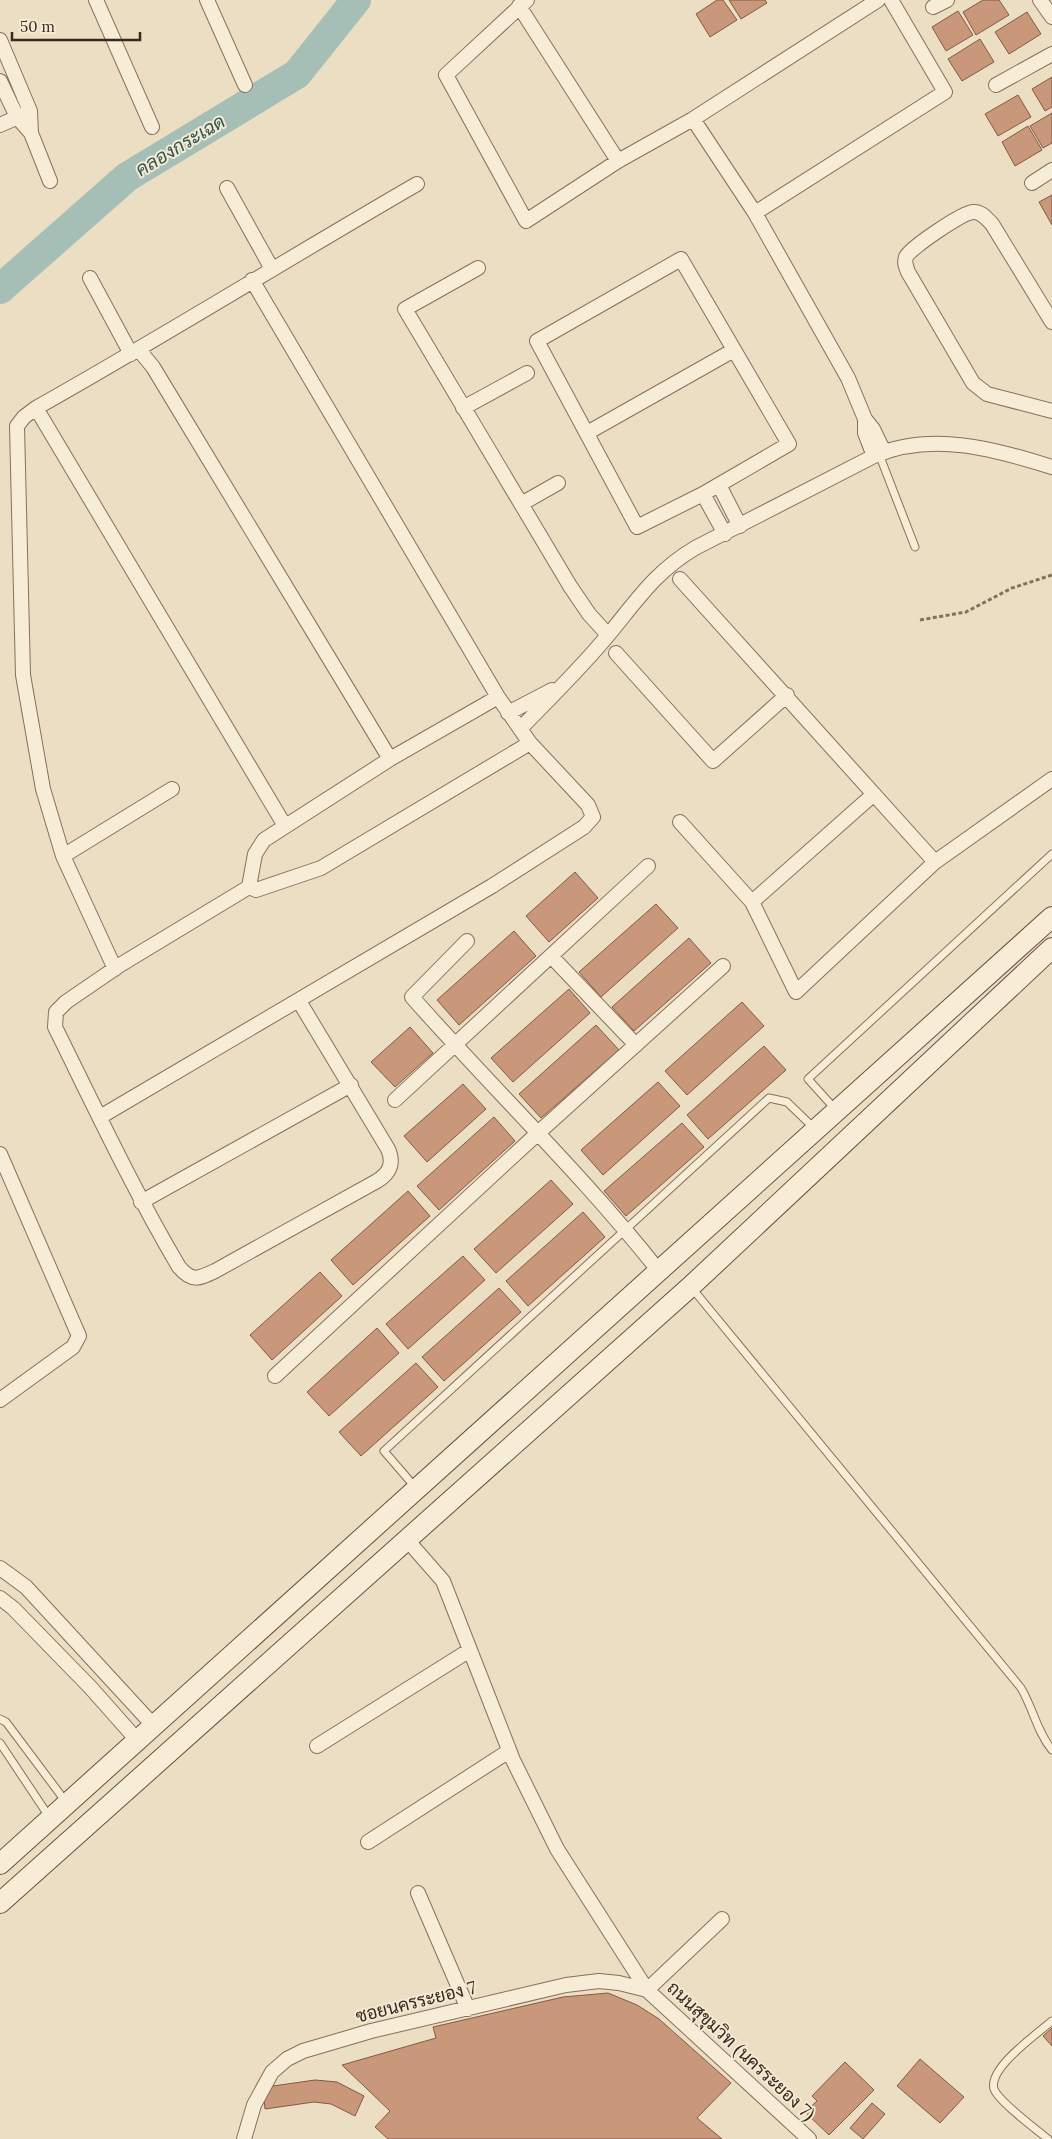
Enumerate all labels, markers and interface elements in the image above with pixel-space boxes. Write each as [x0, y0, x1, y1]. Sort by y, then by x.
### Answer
scale bar [12, 10, 140, 42]
text: 50 m [20, 17, 55, 36]
water label: คลองกระเฉด [131, 109, 229, 181]
street label: ซอยนครระยอง 7 [353, 1975, 479, 2028]
street label: ถนนสุขุมวิท (นครระยอง 7) [662, 1976, 820, 2126]

